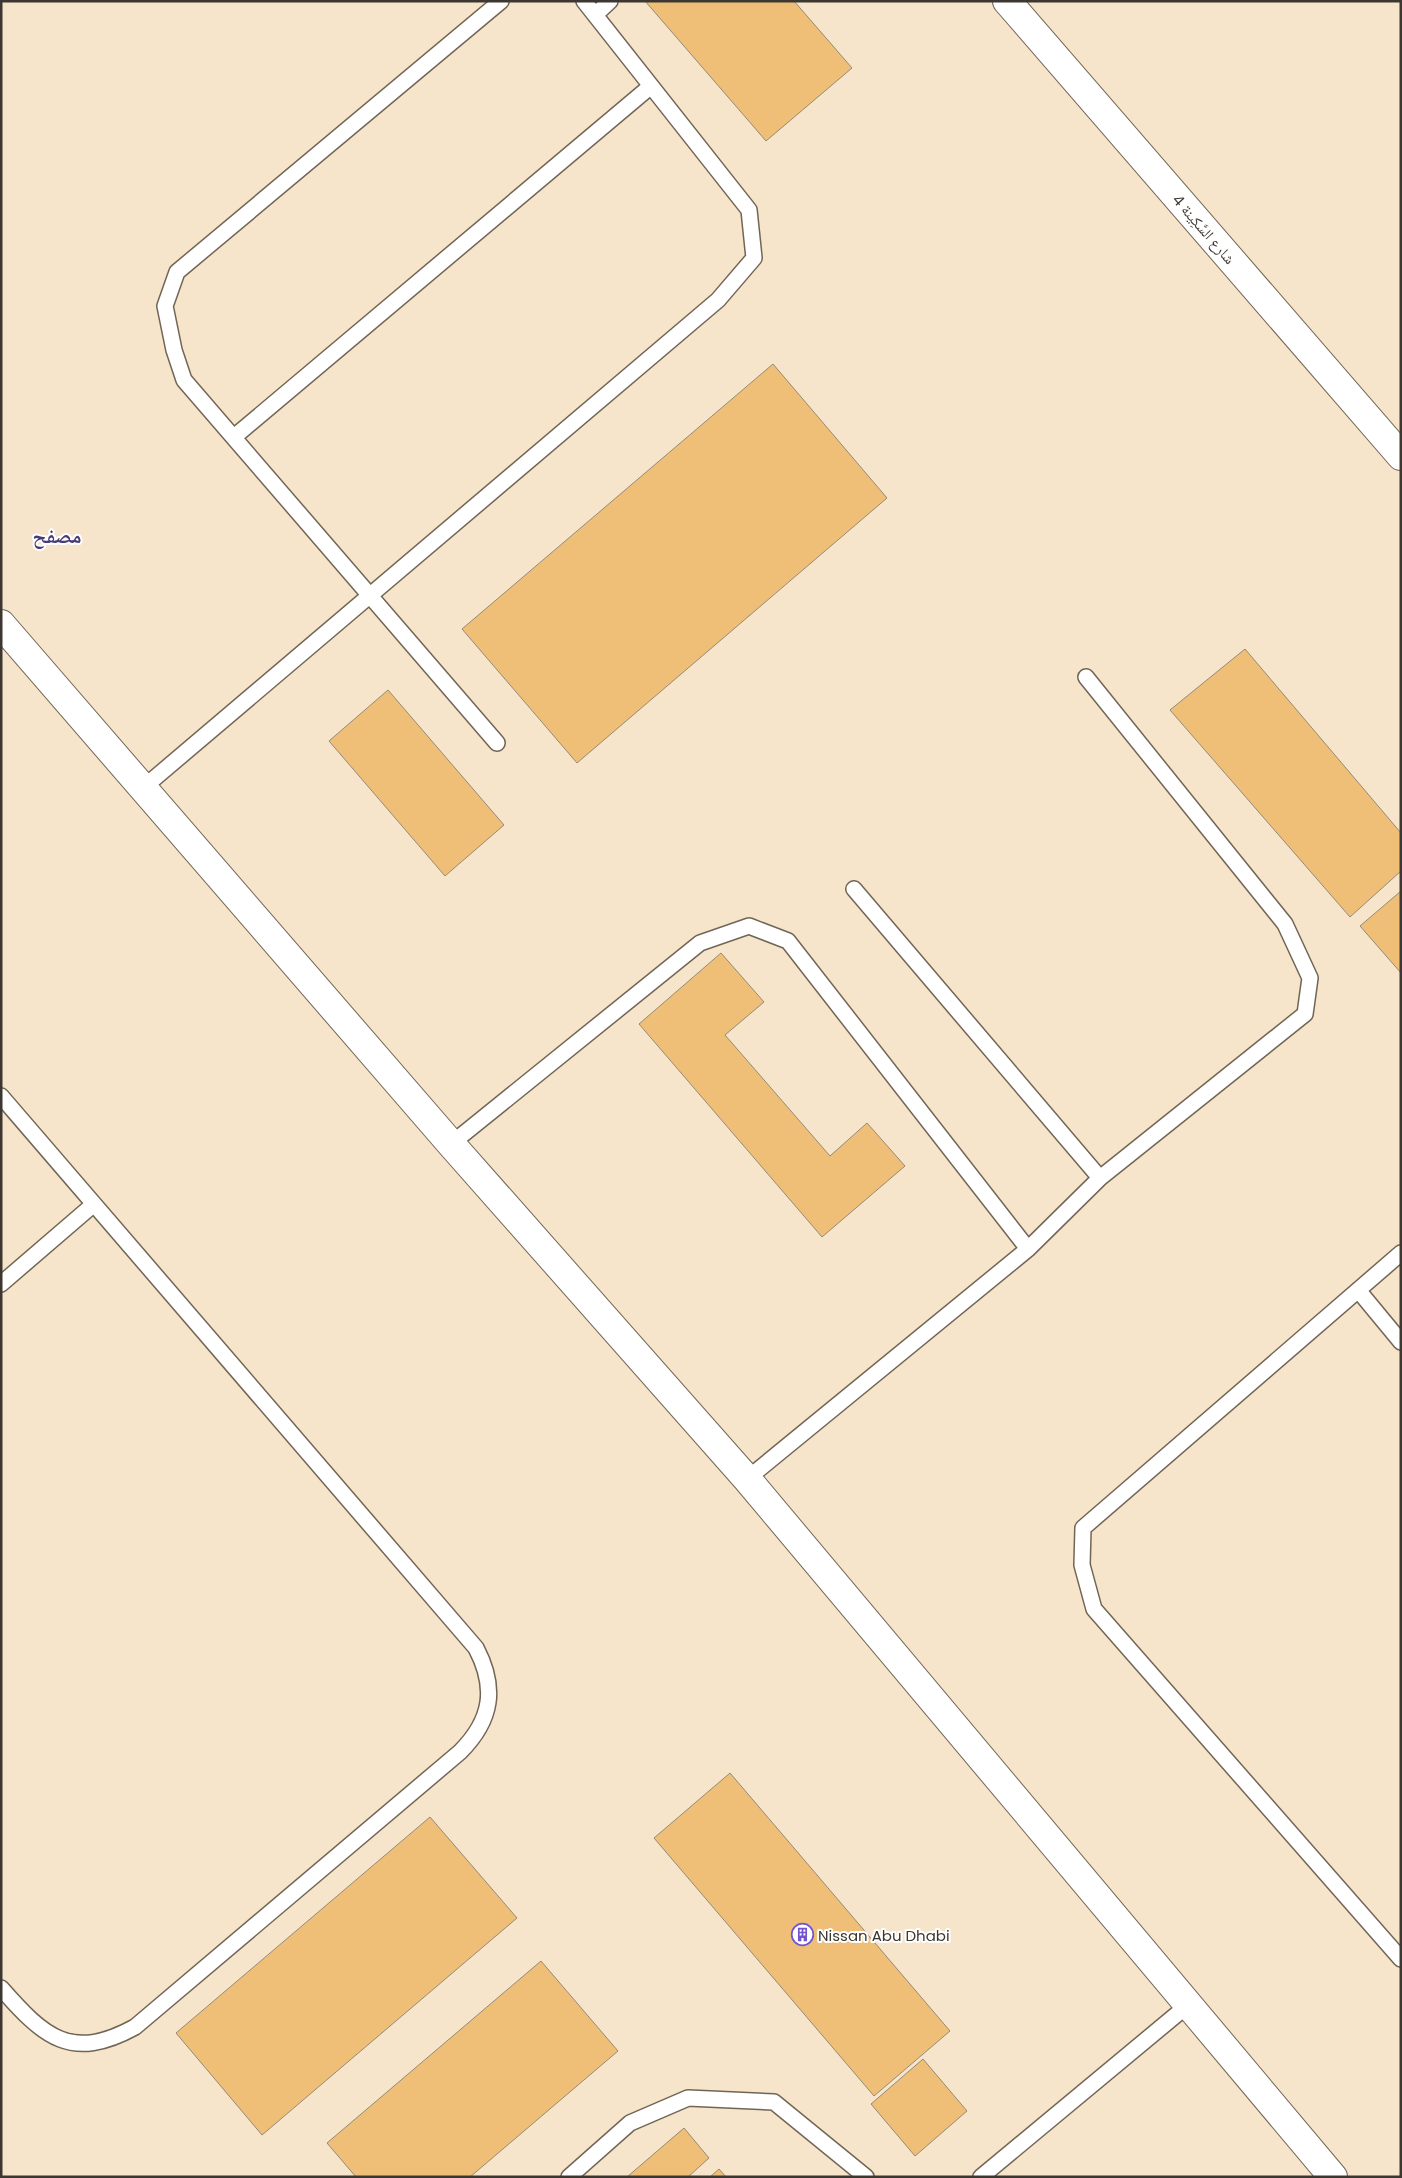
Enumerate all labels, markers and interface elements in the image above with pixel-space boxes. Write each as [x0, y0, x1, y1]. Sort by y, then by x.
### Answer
street label: شارع السَّكِينة 4 [1168, 190, 1240, 268]
district label: مصفح [32, 522, 82, 550]
building icon: Nissan Abu Dhabi [790, 1923, 814, 1947]
place label: Nissan Abu Dhabi [818, 1925, 950, 1946]

